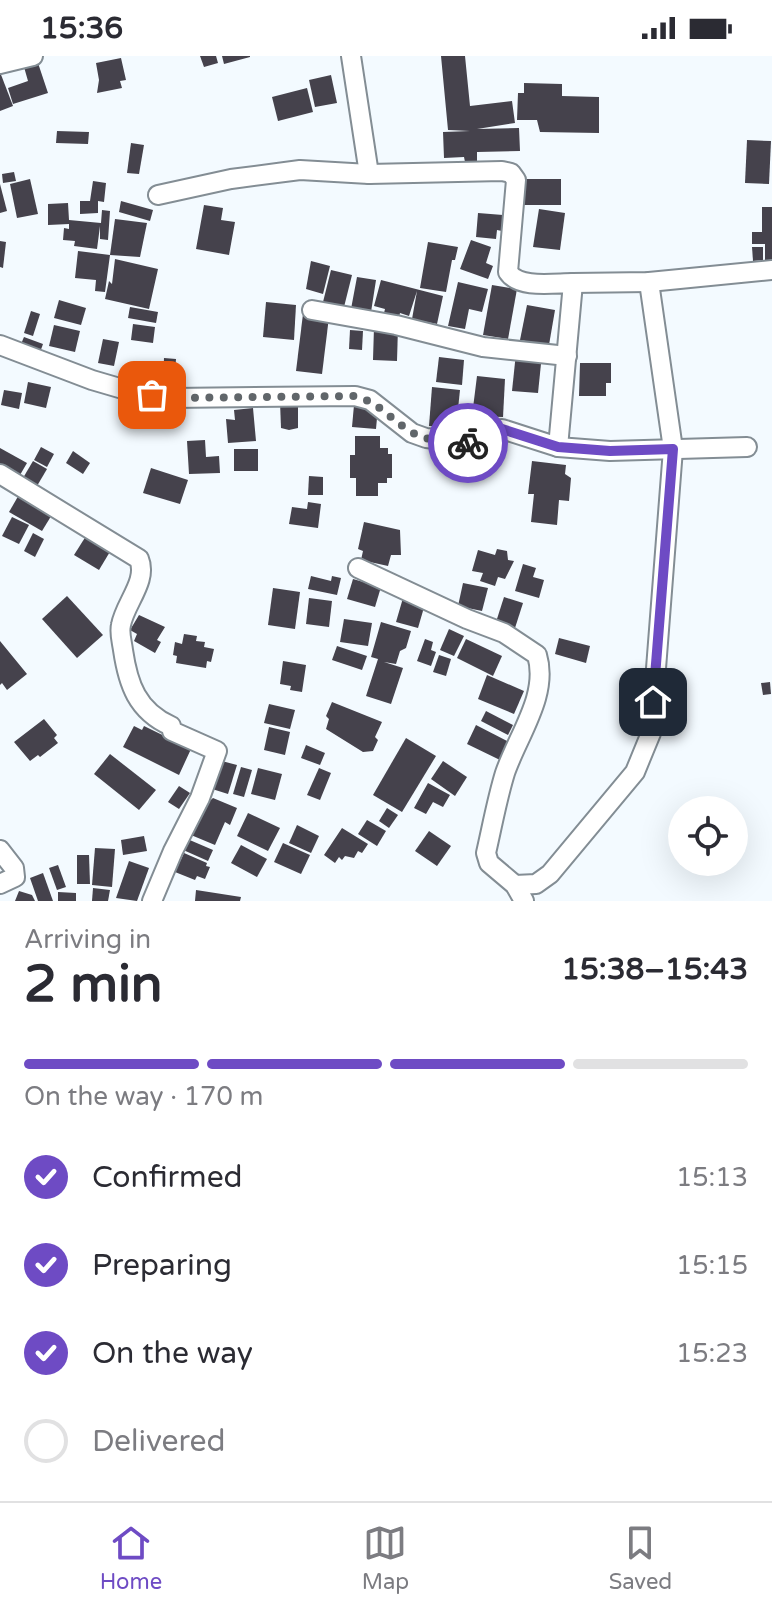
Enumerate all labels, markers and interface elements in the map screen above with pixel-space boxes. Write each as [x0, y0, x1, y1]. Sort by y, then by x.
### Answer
text: 15:36 [40, 10, 123, 47]
pin [118, 361, 186, 429]
icon: bag [130, 373, 174, 417]
courier [428, 403, 508, 483]
icon: bike [446, 421, 490, 465]
pin [619, 668, 687, 736]
icon: home [631, 680, 675, 724]
map controls [668, 796, 748, 876]
button: locate [668, 796, 748, 876]
text: Arriving in [24, 924, 151, 955]
text: 15:38–15:43 [561, 951, 748, 988]
text: 2 min [24, 953, 163, 1016]
text: On the way · 170 m [24, 1081, 263, 1112]
icon: check [24, 1155, 68, 1199]
text: Confirmed [92, 1159, 243, 1196]
text: 15:13 [676, 1162, 748, 1193]
icon: check [24, 1243, 68, 1287]
text: Preparing [92, 1247, 232, 1284]
text: 15:15 [676, 1250, 748, 1281]
icon: check [24, 1331, 68, 1375]
text: On the way [92, 1335, 253, 1372]
text: 15:23 [676, 1338, 748, 1369]
text: Delivered [92, 1423, 226, 1460]
tab: Home [100, 1521, 162, 1595]
tab: Map [362, 1521, 409, 1595]
tab: Saved [609, 1521, 672, 1595]

